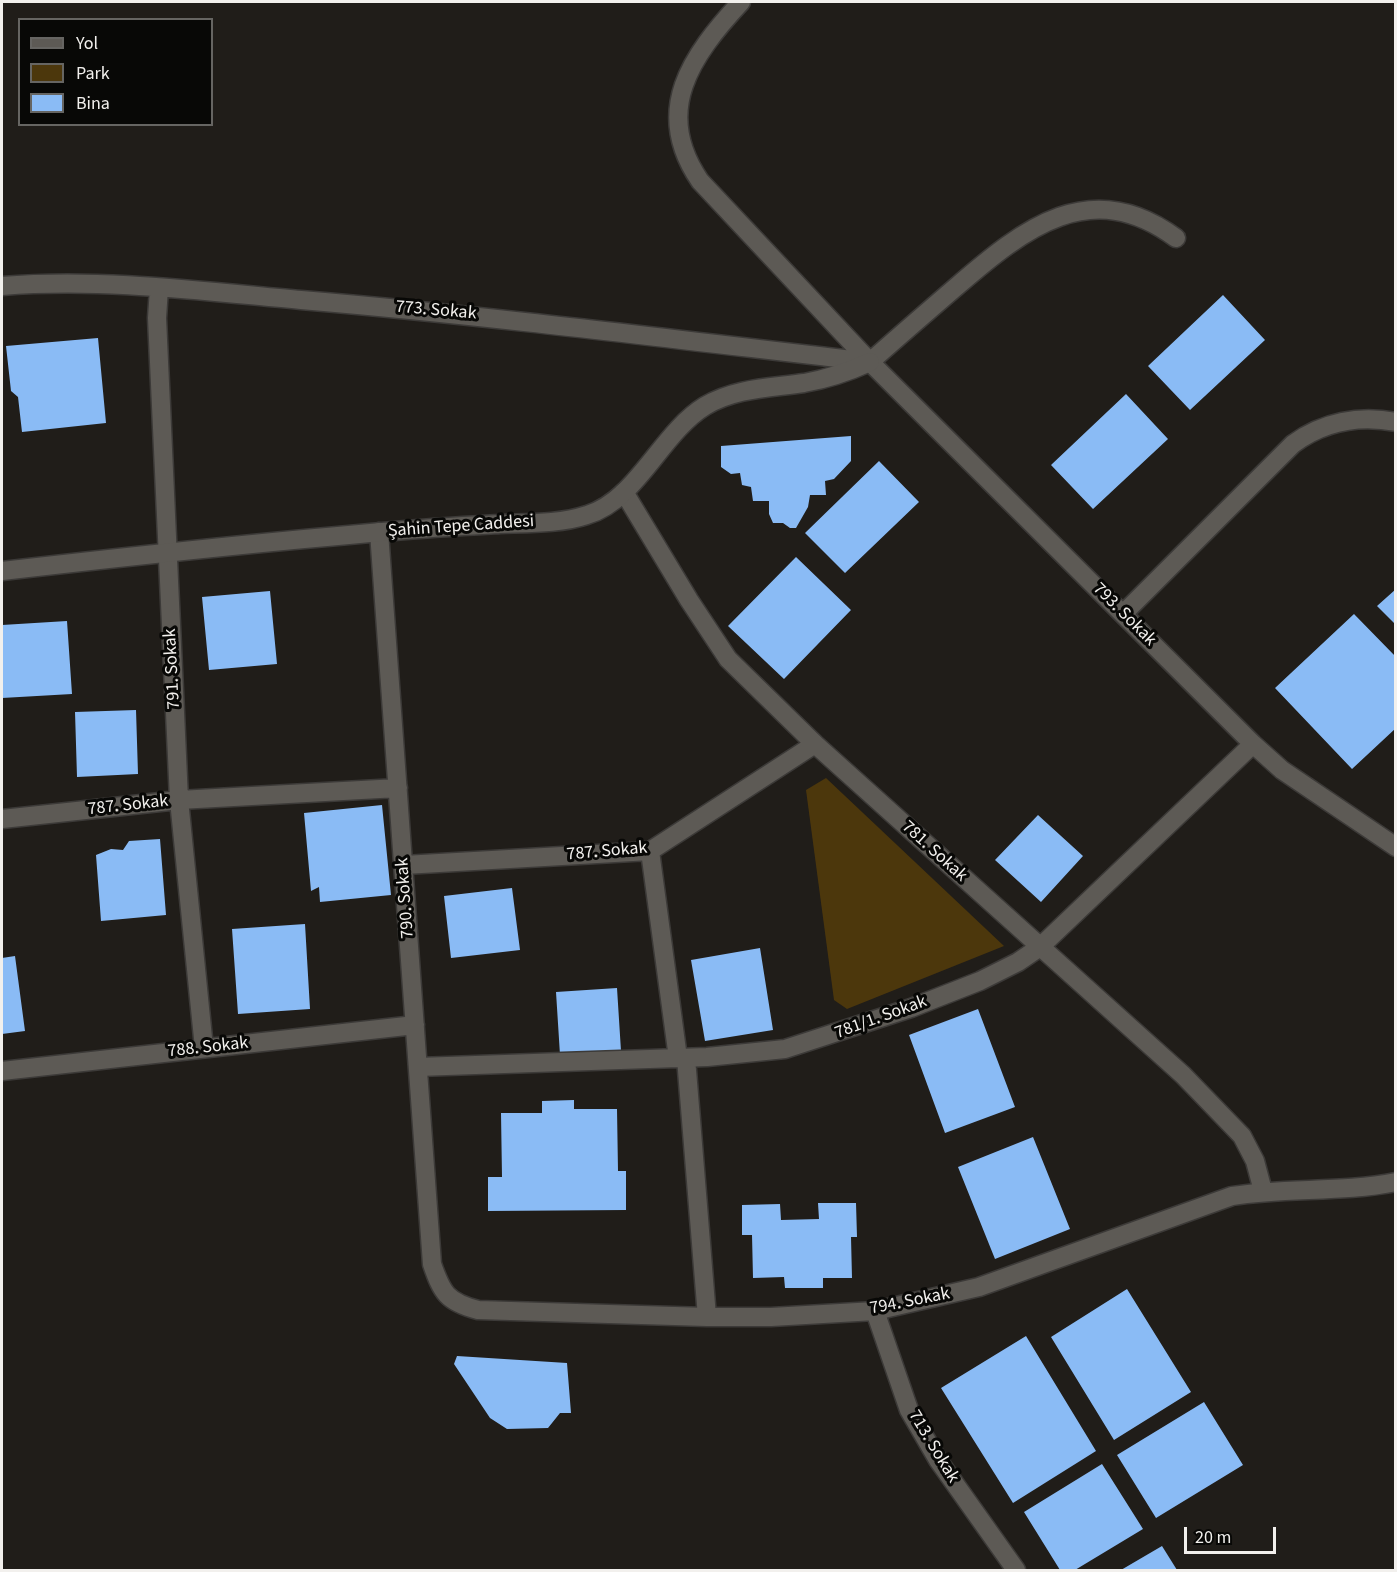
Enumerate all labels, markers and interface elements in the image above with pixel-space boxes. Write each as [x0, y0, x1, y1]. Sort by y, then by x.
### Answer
legend [18, 18, 213, 126]
text: Yol [76, 31, 98, 56]
text: Park [76, 61, 110, 86]
text: Bina [76, 91, 110, 116]
street label: 773. Sokak [395, 297, 477, 325]
street label: Şahin Tepe Caddesi [387, 511, 535, 543]
street label: 793. Sokak [1088, 579, 1160, 651]
street label: 791. Sokak [160, 628, 186, 710]
street label: 787. Sokak [87, 791, 169, 821]
street label: 781. Sokak [897, 817, 971, 887]
street label: 787. Sokak [566, 838, 648, 866]
street label: 790. Sokak [392, 857, 420, 939]
street label: 781/1. Sokak [832, 991, 930, 1045]
street label: 788. Sokak [167, 1033, 249, 1063]
street label: 794. Sokak [868, 1284, 952, 1320]
street label: 713. Sokak [903, 1407, 963, 1487]
scale bar [1187, 1515, 1278, 1553]
text: 20 m [1195, 1525, 1231, 1550]

